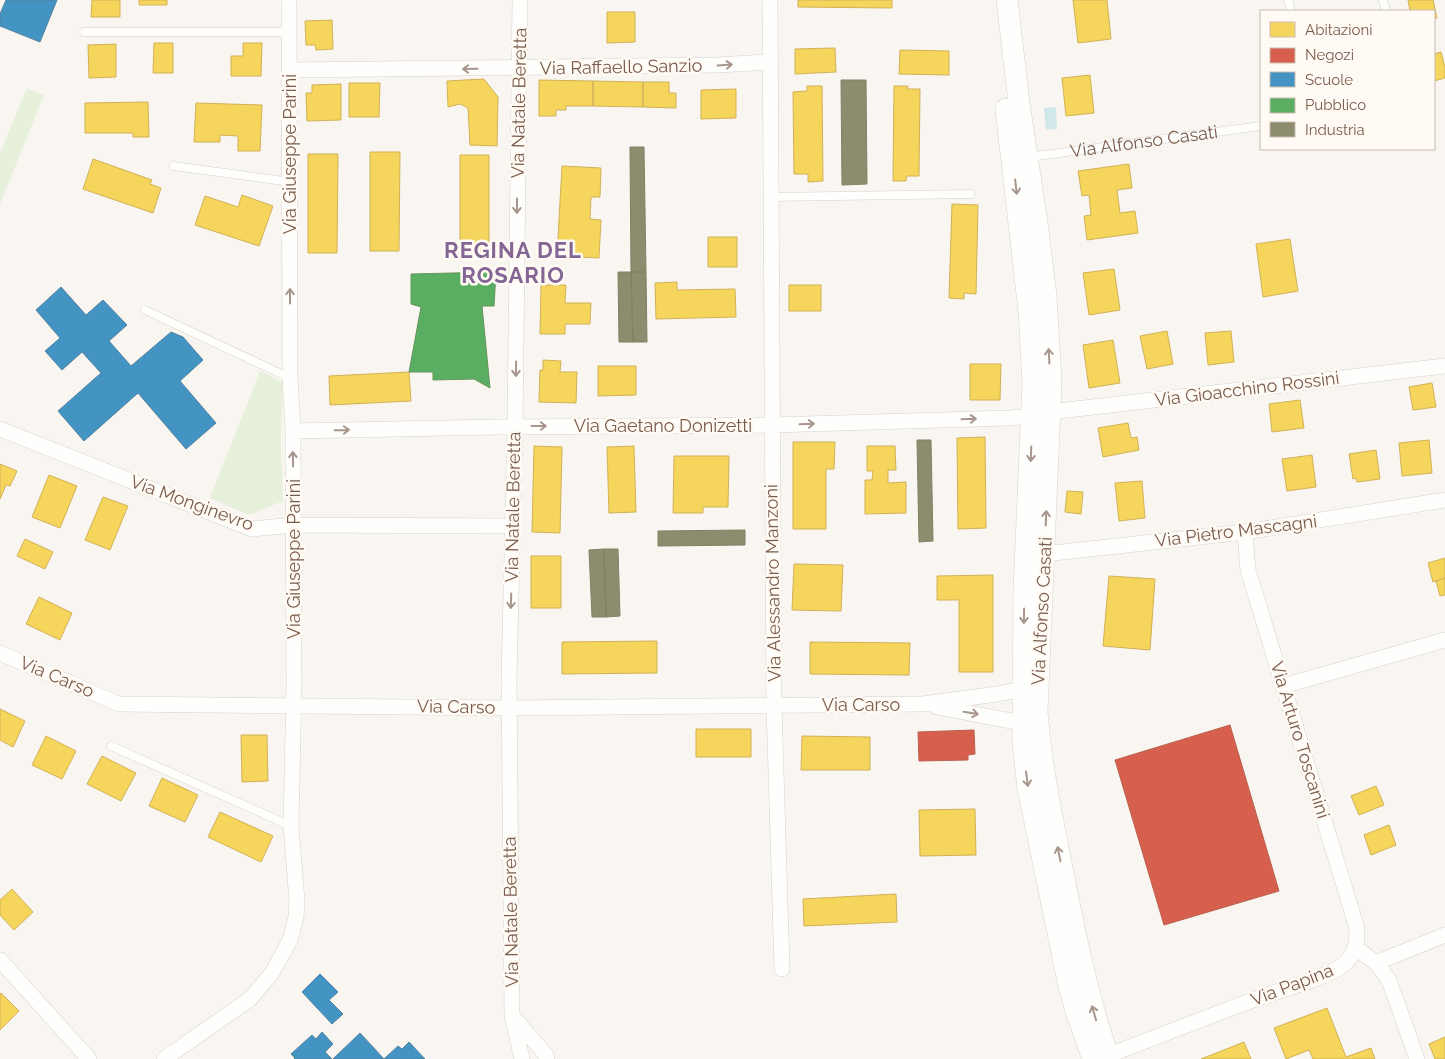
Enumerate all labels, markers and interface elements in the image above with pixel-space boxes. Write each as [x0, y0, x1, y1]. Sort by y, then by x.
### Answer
legend [1260, 10, 1435, 150]
text: Abitazioni [1305, 21, 1372, 39]
street label: Via Natale Beretta [507, 27, 530, 179]
text: Negozi [1305, 46, 1354, 64]
street label: Via Raffaello Sanzio [540, 55, 703, 78]
one-way arrow [717, 60, 733, 69]
one-way arrow [462, 64, 478, 74]
text: Scuole [1305, 71, 1353, 89]
street label: Via Giuseppe Parini [279, 74, 300, 234]
text: Pubblico [1305, 96, 1366, 114]
street label: Via Alfonso Casati [1069, 121, 1219, 161]
text: Industria [1305, 121, 1365, 139]
one-way arrow [1011, 179, 1021, 195]
one-way arrow [513, 198, 522, 214]
district label: REGINA DEL ROSARIO [444, 237, 582, 288]
one-way arrow [285, 289, 295, 305]
one-way arrow [1045, 348, 1054, 364]
one-way arrow [511, 360, 521, 376]
street label: Via Gioacchino Rossini [1154, 367, 1340, 410]
street label: Via Gaetano Donizetti [574, 415, 752, 436]
one-way arrow [961, 415, 977, 424]
one-way arrow [798, 420, 814, 429]
one-way arrow [530, 421, 547, 431]
one-way arrow [333, 425, 349, 435]
street label: Via Natale Beretta [501, 431, 524, 583]
one-way arrow [1026, 446, 1035, 462]
one-way arrow [288, 451, 298, 468]
street label: Via Monginevro [128, 471, 257, 535]
street label: Via Giuseppe Parini [283, 479, 304, 639]
street label: Via Alessandro Manzoni [760, 484, 785, 682]
street label: Via Pietro Mascagni [1154, 510, 1318, 551]
one-way arrow [1041, 511, 1050, 527]
street label: Via Alfonso Casati [1027, 536, 1056, 686]
one-way arrow [506, 592, 516, 609]
one-way arrow [1019, 608, 1029, 624]
street label: Via Carso [17, 652, 98, 702]
street label: Via Arturo Toscanini [1267, 659, 1334, 821]
street label: Via Carso [822, 694, 900, 715]
street label: Via Carso [417, 695, 496, 718]
one-way arrow [963, 709, 979, 719]
one-way arrow [1022, 770, 1032, 786]
street label: Via Natale Beretta [499, 836, 522, 988]
one-way arrow [1054, 846, 1064, 862]
street label: Via Papina [1248, 959, 1336, 1010]
one-way arrow [1089, 1005, 1099, 1021]

